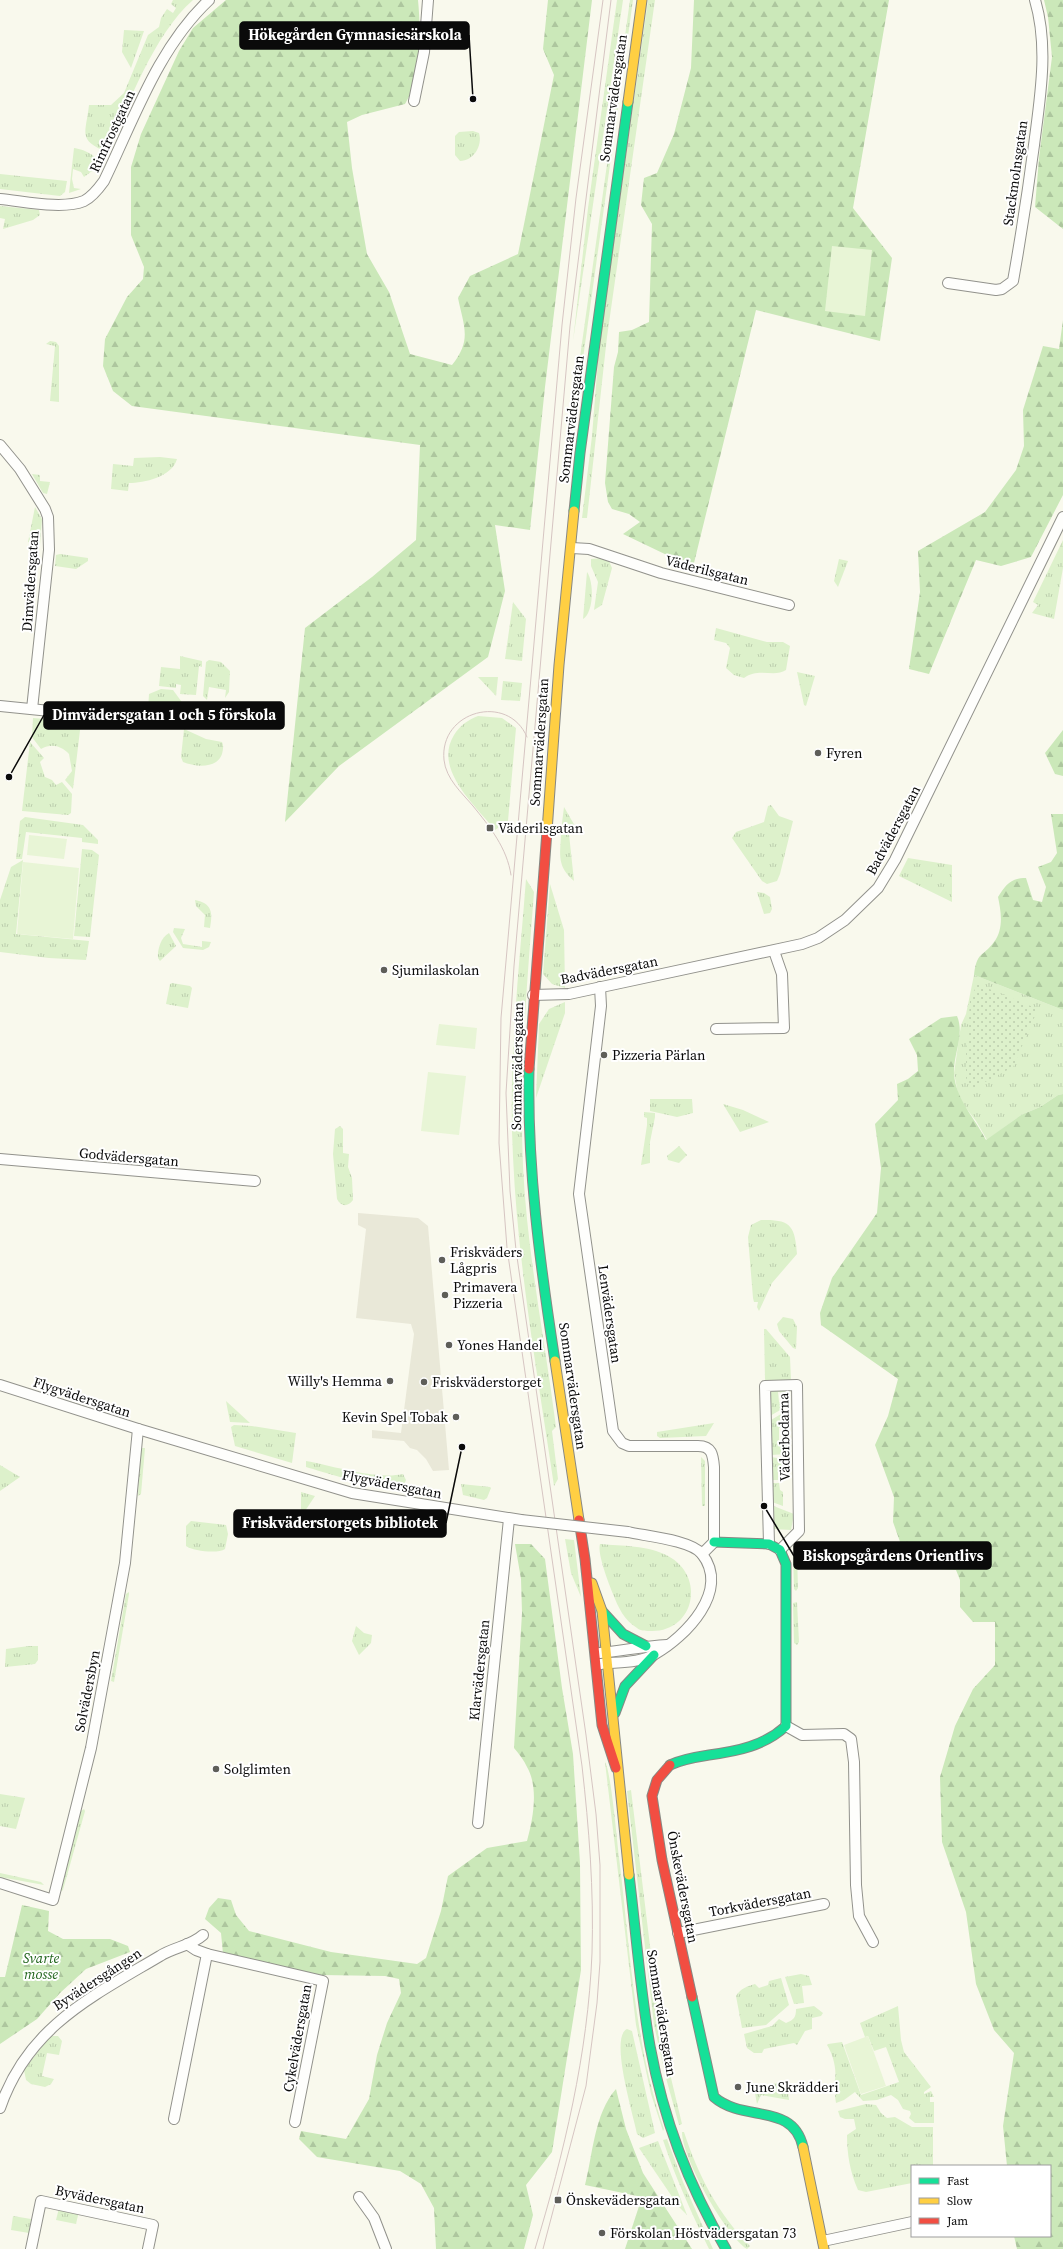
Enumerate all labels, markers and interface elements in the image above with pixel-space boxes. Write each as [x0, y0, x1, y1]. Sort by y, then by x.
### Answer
callout: Hökegården Gymnasiesärskola [240, 22, 469, 49]
text: Hökegården Gymnasiesärskola [248, 24, 463, 45]
street label: Sommarvädersgatan [594, 33, 632, 163]
street label: Rimfrostgatan [84, 86, 140, 176]
street label: Stackmolnsgatan [998, 119, 1032, 227]
street label: Sommarvädersgatan [553, 354, 589, 484]
street label: Dimvädersgatan [16, 529, 44, 632]
street label: Väderilsgatan [663, 550, 751, 590]
street label: Sommarvädersgatan [525, 677, 553, 807]
callout: Dimvädersgatan 1 och 5 förskola [44, 702, 284, 729]
text: Dimvädersgatan 1 och 5 förskola [52, 704, 277, 725]
place label: Fyren [826, 743, 863, 763]
marker: Fyren [813, 748, 823, 758]
street label: Badvädersgatan [861, 781, 925, 878]
place label: Väderilsgatan [498, 818, 584, 838]
marker: Väderilsgatan [485, 823, 495, 833]
street label: Badvädersgatan [559, 951, 660, 989]
place label: Sjumilaskolan [392, 960, 480, 980]
marker: Sjumilaskolan [379, 965, 389, 975]
street label: Sommarvädersgatan [506, 1001, 528, 1130]
place label: Pizzeria Pärlan [612, 1045, 706, 1065]
marker: Pizzeria Pärlan [599, 1050, 609, 1060]
street label: Godvädersgatan [78, 1143, 180, 1171]
place label: Friskväders Lågpris [450, 1242, 522, 1278]
marker: Friskväders Lågpris [437, 1255, 447, 1265]
street label: Lenvädersgatan [593, 1264, 627, 1365]
place label: Primavera Pizzeria [453, 1277, 518, 1313]
marker: Primavera Pizzeria [440, 1290, 450, 1300]
street label: Sommarvädersgatan [554, 1321, 592, 1451]
place label: Yones Handel [457, 1335, 543, 1355]
marker: Yones Handel [444, 1340, 454, 1350]
place label: Willy's Hemma [288, 1371, 383, 1391]
street label: Flygvädersgatan [31, 1372, 134, 1422]
place label: Friskväderstorget [432, 1372, 542, 1392]
marker: Willy's Hemma [385, 1376, 395, 1386]
marker: Friskväderstorget [419, 1377, 429, 1387]
street label: Väderbodarna [773, 1392, 795, 1482]
place label: Kevin Spel Tobak [342, 1407, 448, 1427]
marker: Kevin Spel Tobak [451, 1412, 461, 1422]
street label: Flygvädersgatan [340, 1465, 444, 1504]
callout: Friskväderstorgets bibliotek [234, 1510, 446, 1537]
text: Friskväderstorgets bibliotek [242, 1512, 438, 1533]
callout: Biskopsgårdens Orientlivs [794, 1542, 991, 1569]
text: Biskopsgårdens Orientlivs [802, 1545, 984, 1566]
street label: Klarvädersgatan [464, 1618, 494, 1722]
street label: Solvädersbyn [69, 1648, 105, 1734]
place label: Solglimten [224, 1759, 291, 1779]
marker: Solglimten [211, 1764, 221, 1774]
street label: Önskevädersgatan [662, 1829, 704, 1945]
street label: Torkvädersgatan [707, 1882, 813, 1922]
street label: Byvädersgången [49, 1943, 146, 2015]
park label: Svarte mosse [23, 1948, 59, 1984]
street label: Sommarvädersgatan [642, 1948, 682, 2078]
street label: Cykelvädersgatan [278, 1982, 316, 2094]
place label: June Skrädderi [745, 2077, 839, 2097]
marker: June Skrädderi [733, 2082, 743, 2092]
legend [911, 2165, 1051, 2237]
text: Fast [947, 2173, 969, 2189]
street label: Byvädersgatan [53, 2180, 147, 2218]
place label: Önskevädersgatan [566, 2190, 680, 2210]
text: Slow [947, 2193, 973, 2209]
marker: Önskevädersgatan [553, 2195, 563, 2205]
text: Jam [946, 2213, 968, 2229]
place label: Förskolan Höstvädersgatan 73 [610, 2223, 796, 2243]
marker: Förskolan Höstvädersgatan 73 [597, 2228, 607, 2238]

